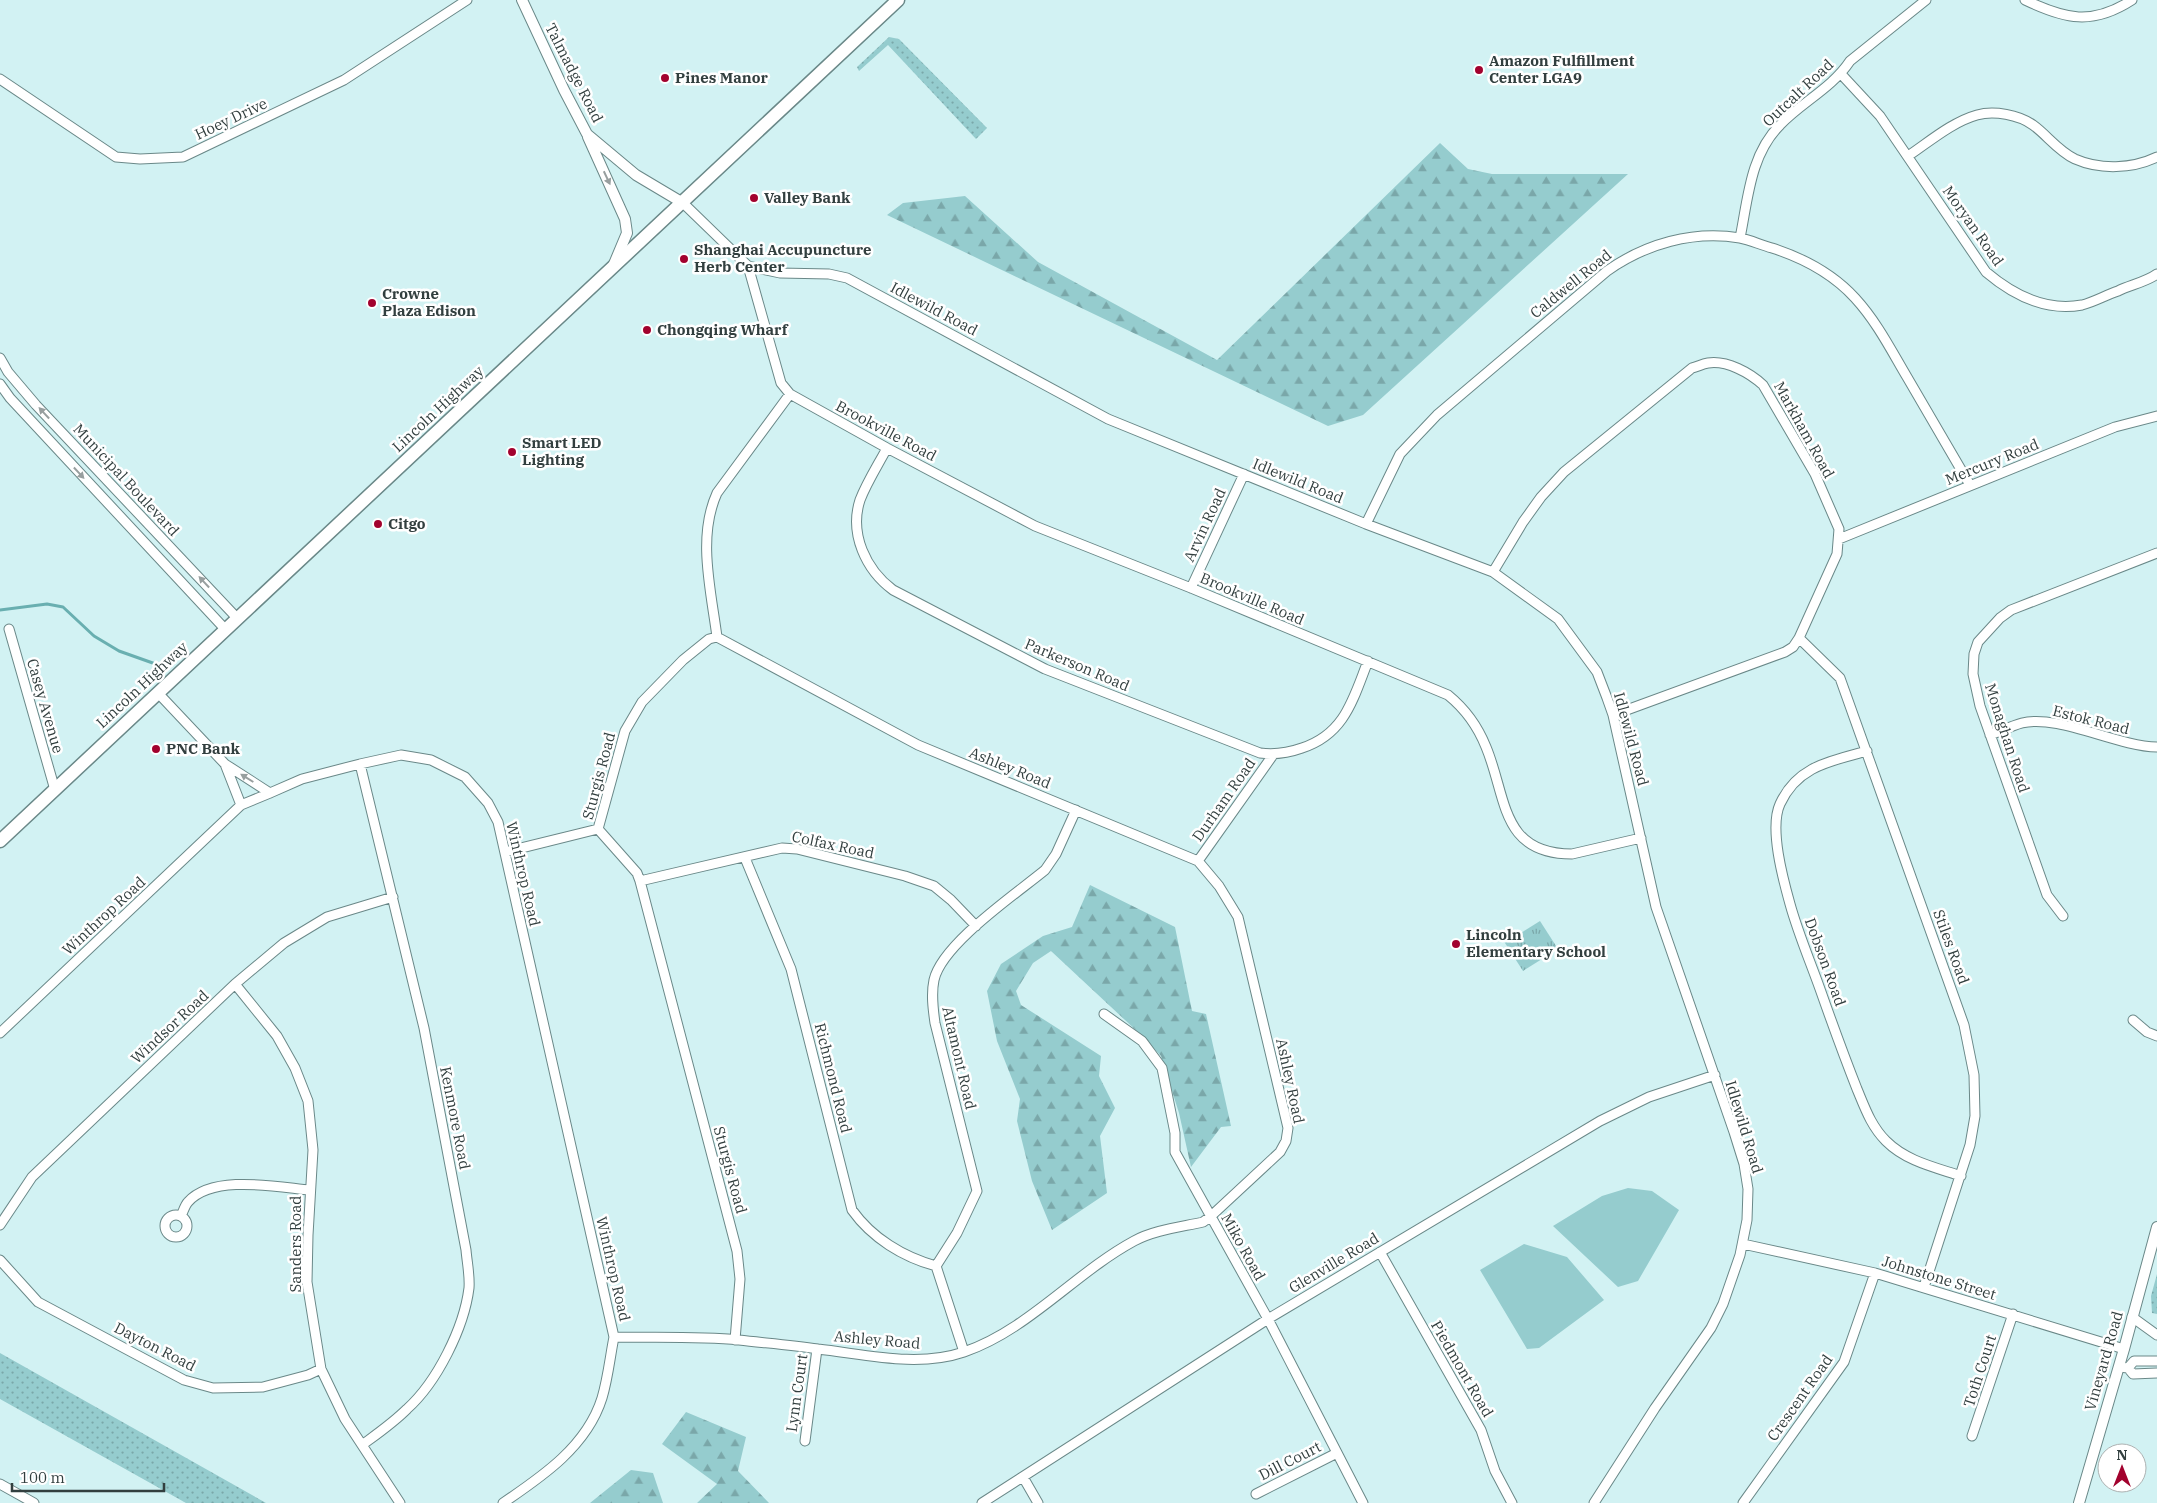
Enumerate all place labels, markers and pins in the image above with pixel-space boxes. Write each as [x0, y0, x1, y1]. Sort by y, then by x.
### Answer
place label: Amazon Fulfillment Center LGA9 [1489, 51, 1635, 87]
marker: Amazon Fulfillment Center LGA9 [1473, 64, 1485, 76]
place label: Pines Manor [675, 68, 768, 87]
marker: Pines Manor [659, 72, 671, 84]
place label: Valley Bank [764, 188, 851, 207]
marker: Valley Bank [748, 192, 760, 204]
place label: Shanghai Accupuncture Herb Center [694, 240, 872, 276]
marker: Shanghai Accupuncture Herb Center [678, 253, 690, 265]
place label: Crowne Plaza Edison [382, 284, 476, 320]
marker: Crowne Plaza Edison [366, 297, 378, 309]
place label: Chongqing Wharf [657, 320, 789, 339]
marker: Chongqing Wharf [641, 324, 653, 336]
place label: Smart LED Lighting [522, 433, 602, 469]
marker: Smart LED Lighting [506, 446, 518, 458]
place label: Citgo [388, 514, 426, 533]
marker: Citgo [372, 518, 384, 530]
place label: PNC Bank [166, 739, 241, 758]
marker: PNC Bank [150, 743, 162, 755]
place label: Lincoln Elementary School [1466, 925, 1606, 961]
marker: Lincoln Elementary School [1450, 938, 1462, 950]

